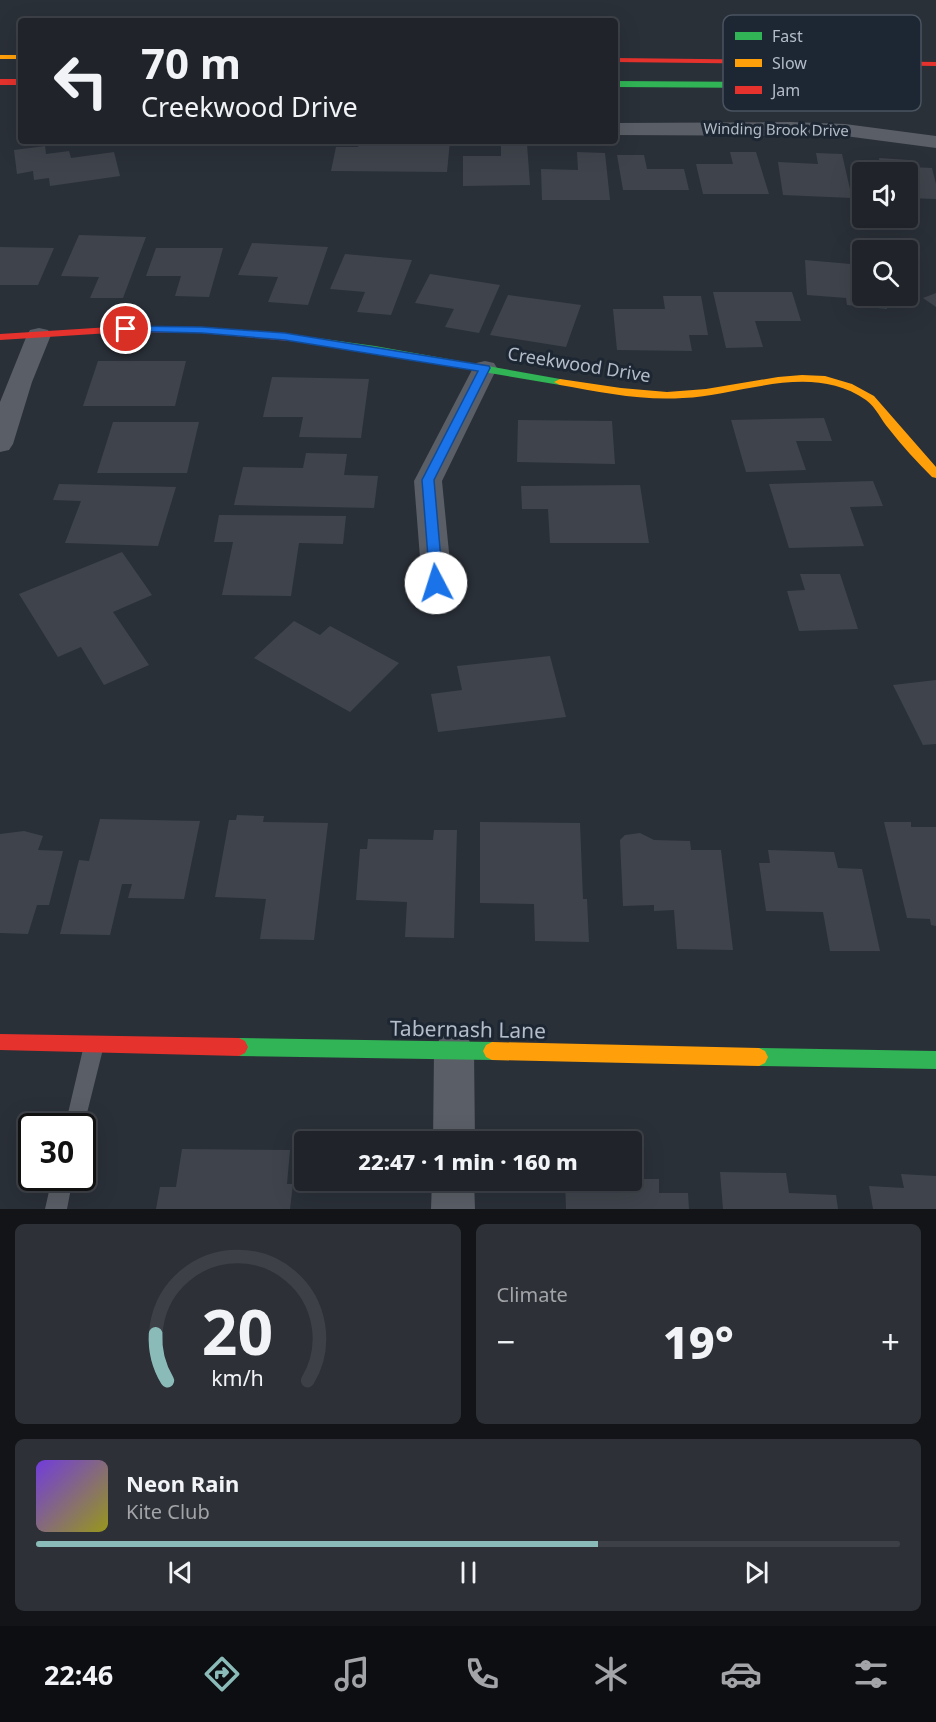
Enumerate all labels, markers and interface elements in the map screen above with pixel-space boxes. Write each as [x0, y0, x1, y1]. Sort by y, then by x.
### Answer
legend [723, 15, 921, 111]
text: Fast [772, 25, 803, 47]
text: 70 m [141, 34, 241, 91]
icon: left [42, 42, 120, 120]
text: Slow [772, 52, 807, 74]
text: Jam [770, 79, 800, 101]
text: Creekwood Drive [141, 88, 358, 125]
street label: Winding Brook Drive [703, 118, 849, 140]
map controls [852, 162, 918, 306]
button: sound [852, 162, 918, 228]
button: search [852, 240, 918, 306]
pin [100, 303, 151, 354]
icon: arrive [109, 312, 142, 345]
street label: Creekwood Drive [506, 341, 652, 387]
position arrow [404, 551, 468, 615]
street label: Tabernash Lane [390, 1014, 546, 1044]
speed limit sign: 30 [18, 1113, 96, 1191]
text: 22:47 · 1 min · 160 m [358, 1146, 578, 1176]
text: Climate [497, 1281, 568, 1308]
text: 20 [202, 1288, 273, 1373]
text: 19° [663, 1311, 734, 1372]
text: − [497, 1319, 515, 1364]
text: + [881, 1319, 900, 1364]
text: km/h [211, 1363, 264, 1392]
text: Neon Rain [126, 1468, 239, 1498]
text: Kite Club [126, 1498, 210, 1525]
icon: previous [164, 1556, 197, 1589]
icon: pause [452, 1556, 485, 1589]
icon: next [740, 1556, 773, 1589]
icon: directions [201, 1653, 243, 1695]
icon: music [331, 1653, 373, 1695]
icon: phone [461, 1653, 503, 1695]
icon: climate [590, 1653, 632, 1695]
icon: car [720, 1653, 762, 1695]
icon: filters [850, 1653, 892, 1695]
text: 22:46 [44, 1656, 113, 1693]

